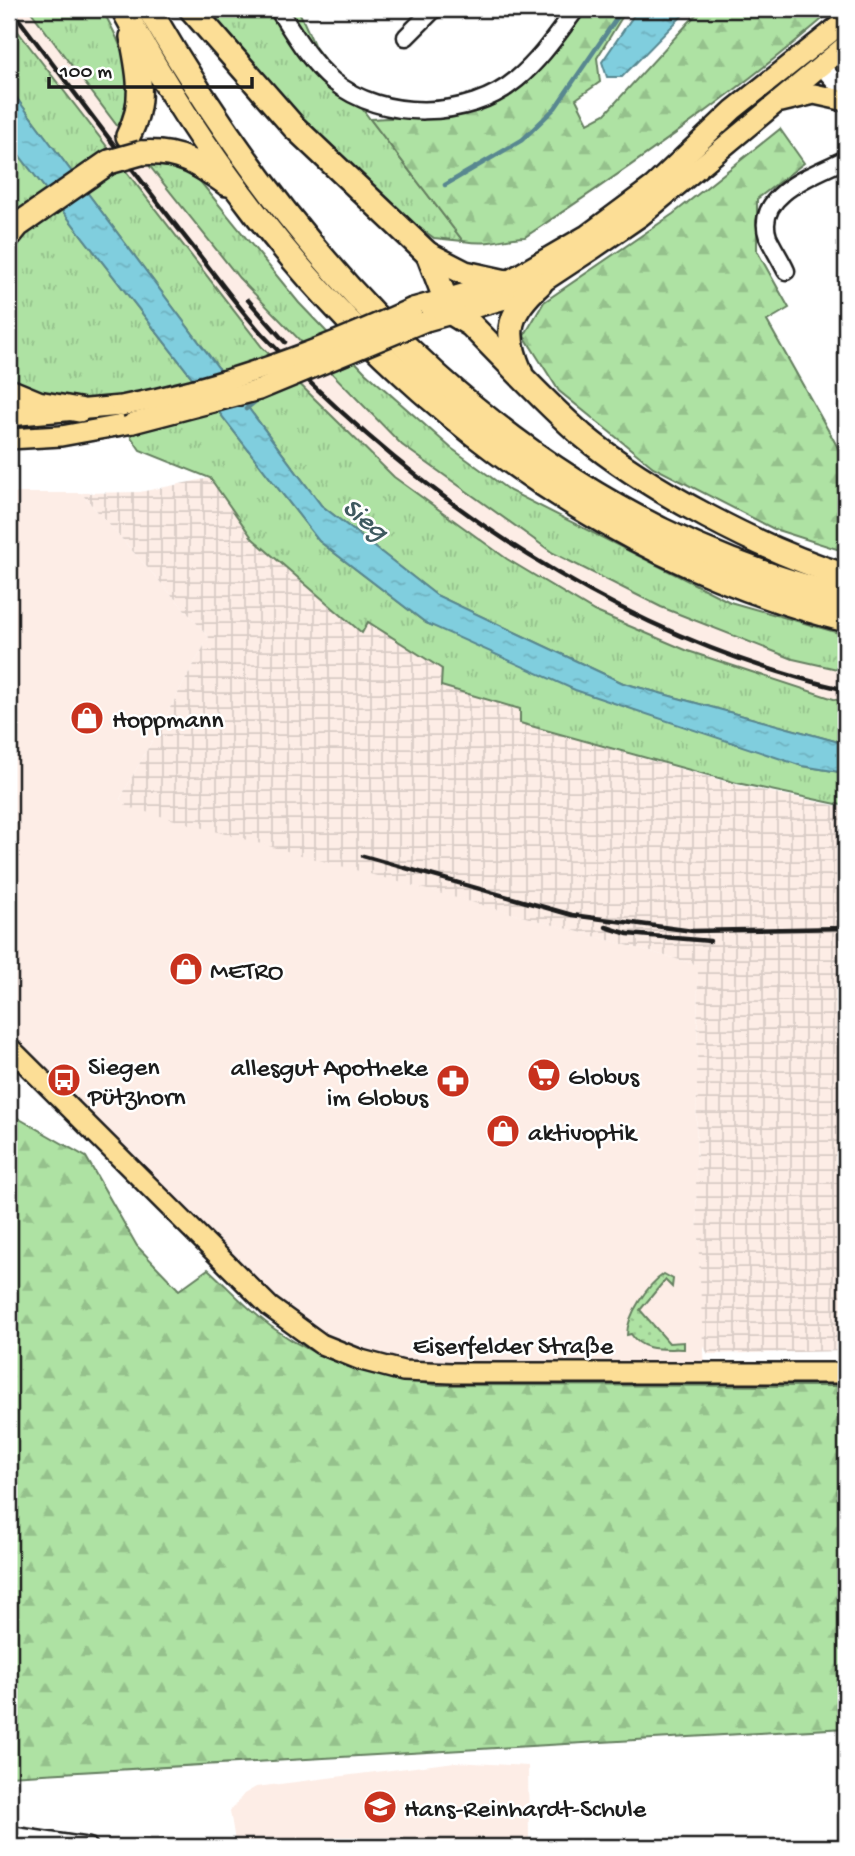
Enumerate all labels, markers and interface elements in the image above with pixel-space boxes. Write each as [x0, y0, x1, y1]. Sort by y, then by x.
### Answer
scale bar [49, 46, 252, 90]
text: 100 m [59, 61, 112, 86]
water label: Sieg [335, 492, 395, 550]
shop icon: Hoppmann [68, 699, 106, 737]
place label: Hoppmann [112, 707, 224, 738]
shop icon: METRO [167, 950, 205, 988]
place label: METRO [210, 958, 284, 989]
place label: Siegen Pützhorn [87, 1054, 186, 1115]
place label: allesgut Apotheke im Globus [231, 1055, 429, 1116]
supermarket icon: Globus [525, 1056, 563, 1094]
bus stop icon: Siegen Pützhorn [45, 1061, 83, 1099]
pharmacy icon: allesgut Apotheke im Globus [434, 1062, 472, 1100]
place label: Globus [568, 1064, 641, 1095]
shop icon: aktivoptik [484, 1112, 522, 1150]
place label: aktivoptik [528, 1120, 638, 1151]
street label: Eiserfelder Straße [413, 1333, 614, 1364]
school or university icon: Hans-Reinhardt-Schule [361, 1788, 399, 1826]
place label: Hans-Reinhardt-Schule [404, 1796, 647, 1827]

